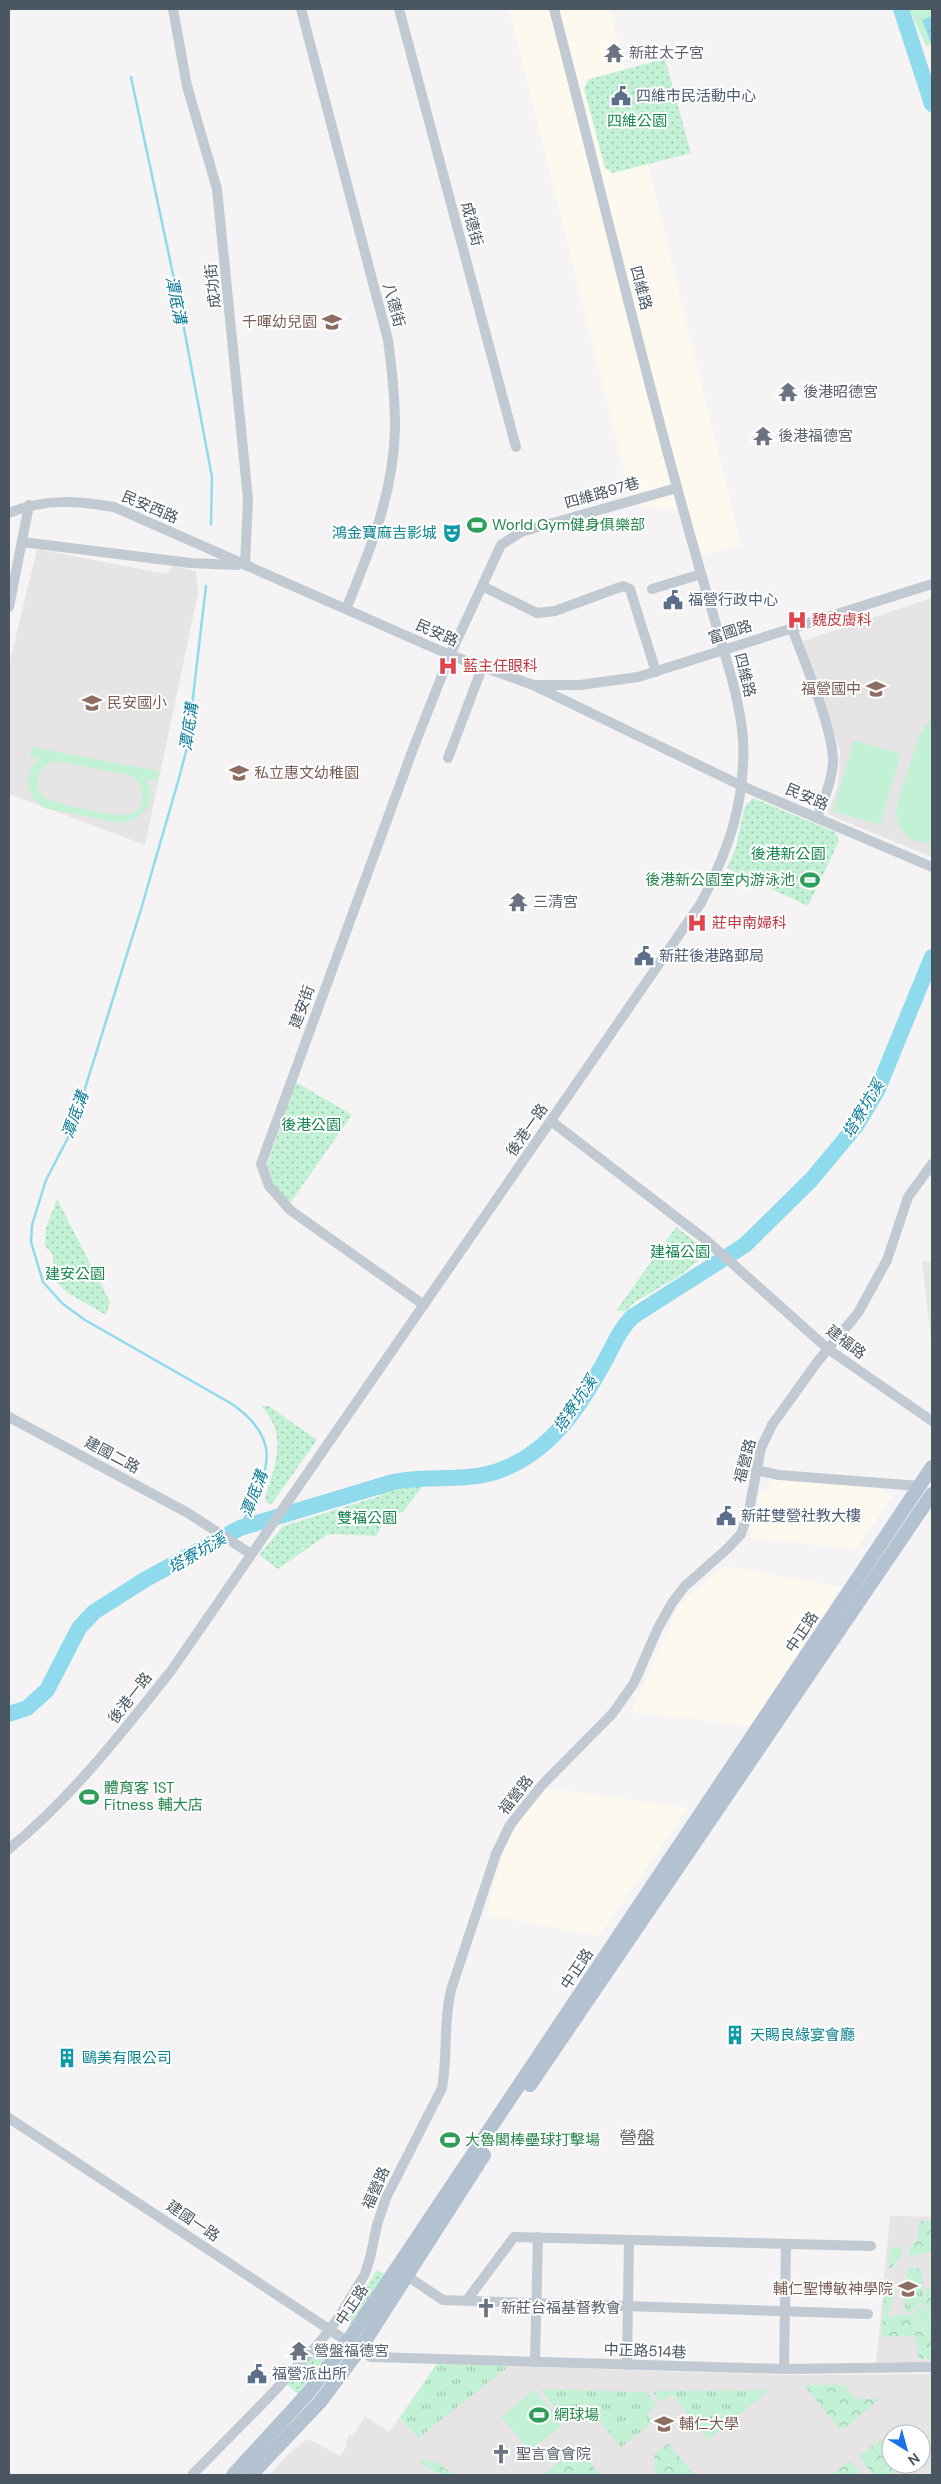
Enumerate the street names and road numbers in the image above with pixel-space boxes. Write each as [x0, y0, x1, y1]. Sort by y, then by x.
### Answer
street label: 成德街 [457, 200, 487, 248]
street label: 成功街 [201, 263, 225, 309]
street label: 四維路 [626, 264, 656, 312]
street label: 八德街 [379, 281, 409, 329]
street label: 四維路97巷 [562, 473, 642, 513]
street label: 民安西路 [118, 486, 182, 528]
street label: 民安路 [412, 615, 462, 651]
street label: 富國路 [706, 616, 754, 648]
street label: 四維路 [730, 651, 760, 699]
street label: 民安路 [782, 779, 832, 815]
street label: 建安街 [285, 982, 319, 1032]
street label: 後港一路 [502, 1100, 552, 1160]
street label: 建福路 [822, 1320, 870, 1364]
street label: 建國二路 [81, 1432, 143, 1478]
street label: 福營路 [730, 1437, 760, 1485]
street label: 中正路 [781, 1608, 823, 1656]
street label: 後港一路 [104, 1668, 156, 1728]
street label: 福營路 [494, 1771, 538, 1819]
street label: 中正路 [556, 1945, 598, 1993]
street label: 福營路 [358, 2163, 394, 2213]
street label: 建國一路 [163, 2196, 223, 2246]
street label: 中正路 [331, 2281, 373, 2329]
street label: 中正路514巷 [603, 2340, 687, 2362]

